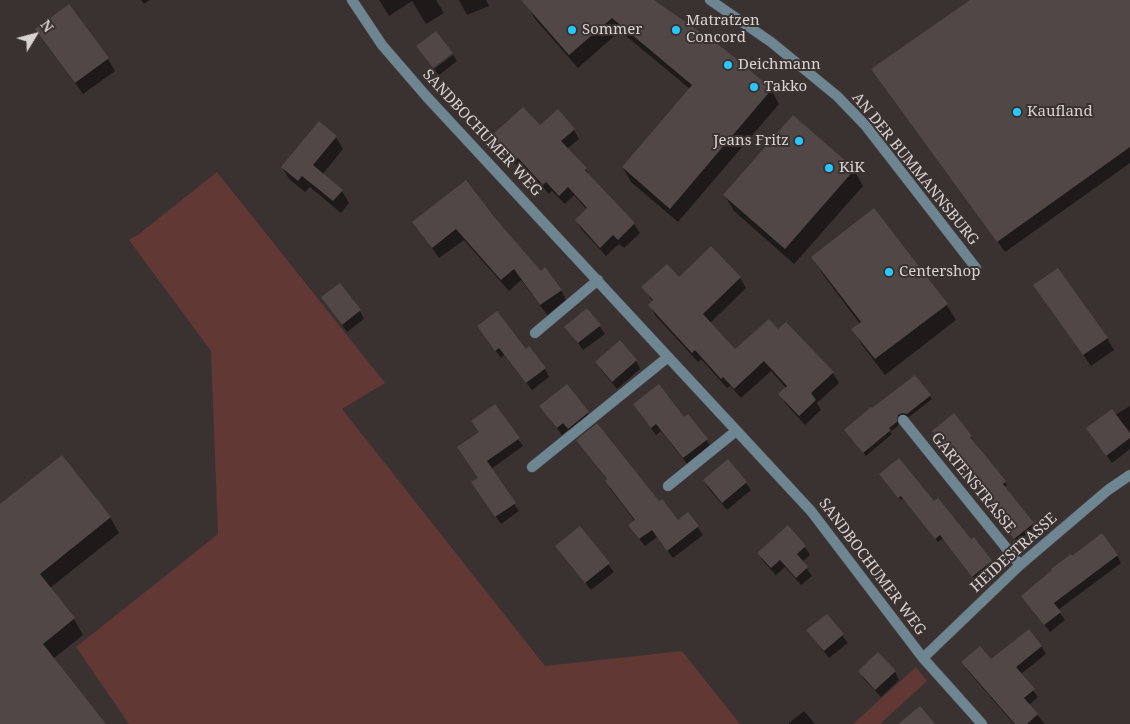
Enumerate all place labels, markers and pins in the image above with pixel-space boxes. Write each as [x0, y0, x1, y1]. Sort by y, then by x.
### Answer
place label: Matratzen Concord [686, 12, 760, 47]
place label: Sommer [582, 21, 642, 39]
marker: Sommer [566, 24, 578, 36]
marker: Matratzen Concord [670, 24, 682, 36]
place label: Deichmann [738, 56, 821, 74]
marker: Deichmann [722, 59, 734, 71]
place label: Takko [764, 78, 807, 96]
marker: Takko [748, 81, 760, 93]
place label: Kaufland [1027, 103, 1093, 121]
marker: Kaufland [1011, 106, 1023, 118]
place label: Jeans Fritz [713, 132, 789, 150]
marker: Jeans Fritz [793, 135, 805, 147]
place label: KiK [839, 159, 865, 177]
marker: KiK [823, 162, 835, 174]
place label: Centershop [899, 263, 980, 281]
marker: Centershop [883, 266, 895, 278]

